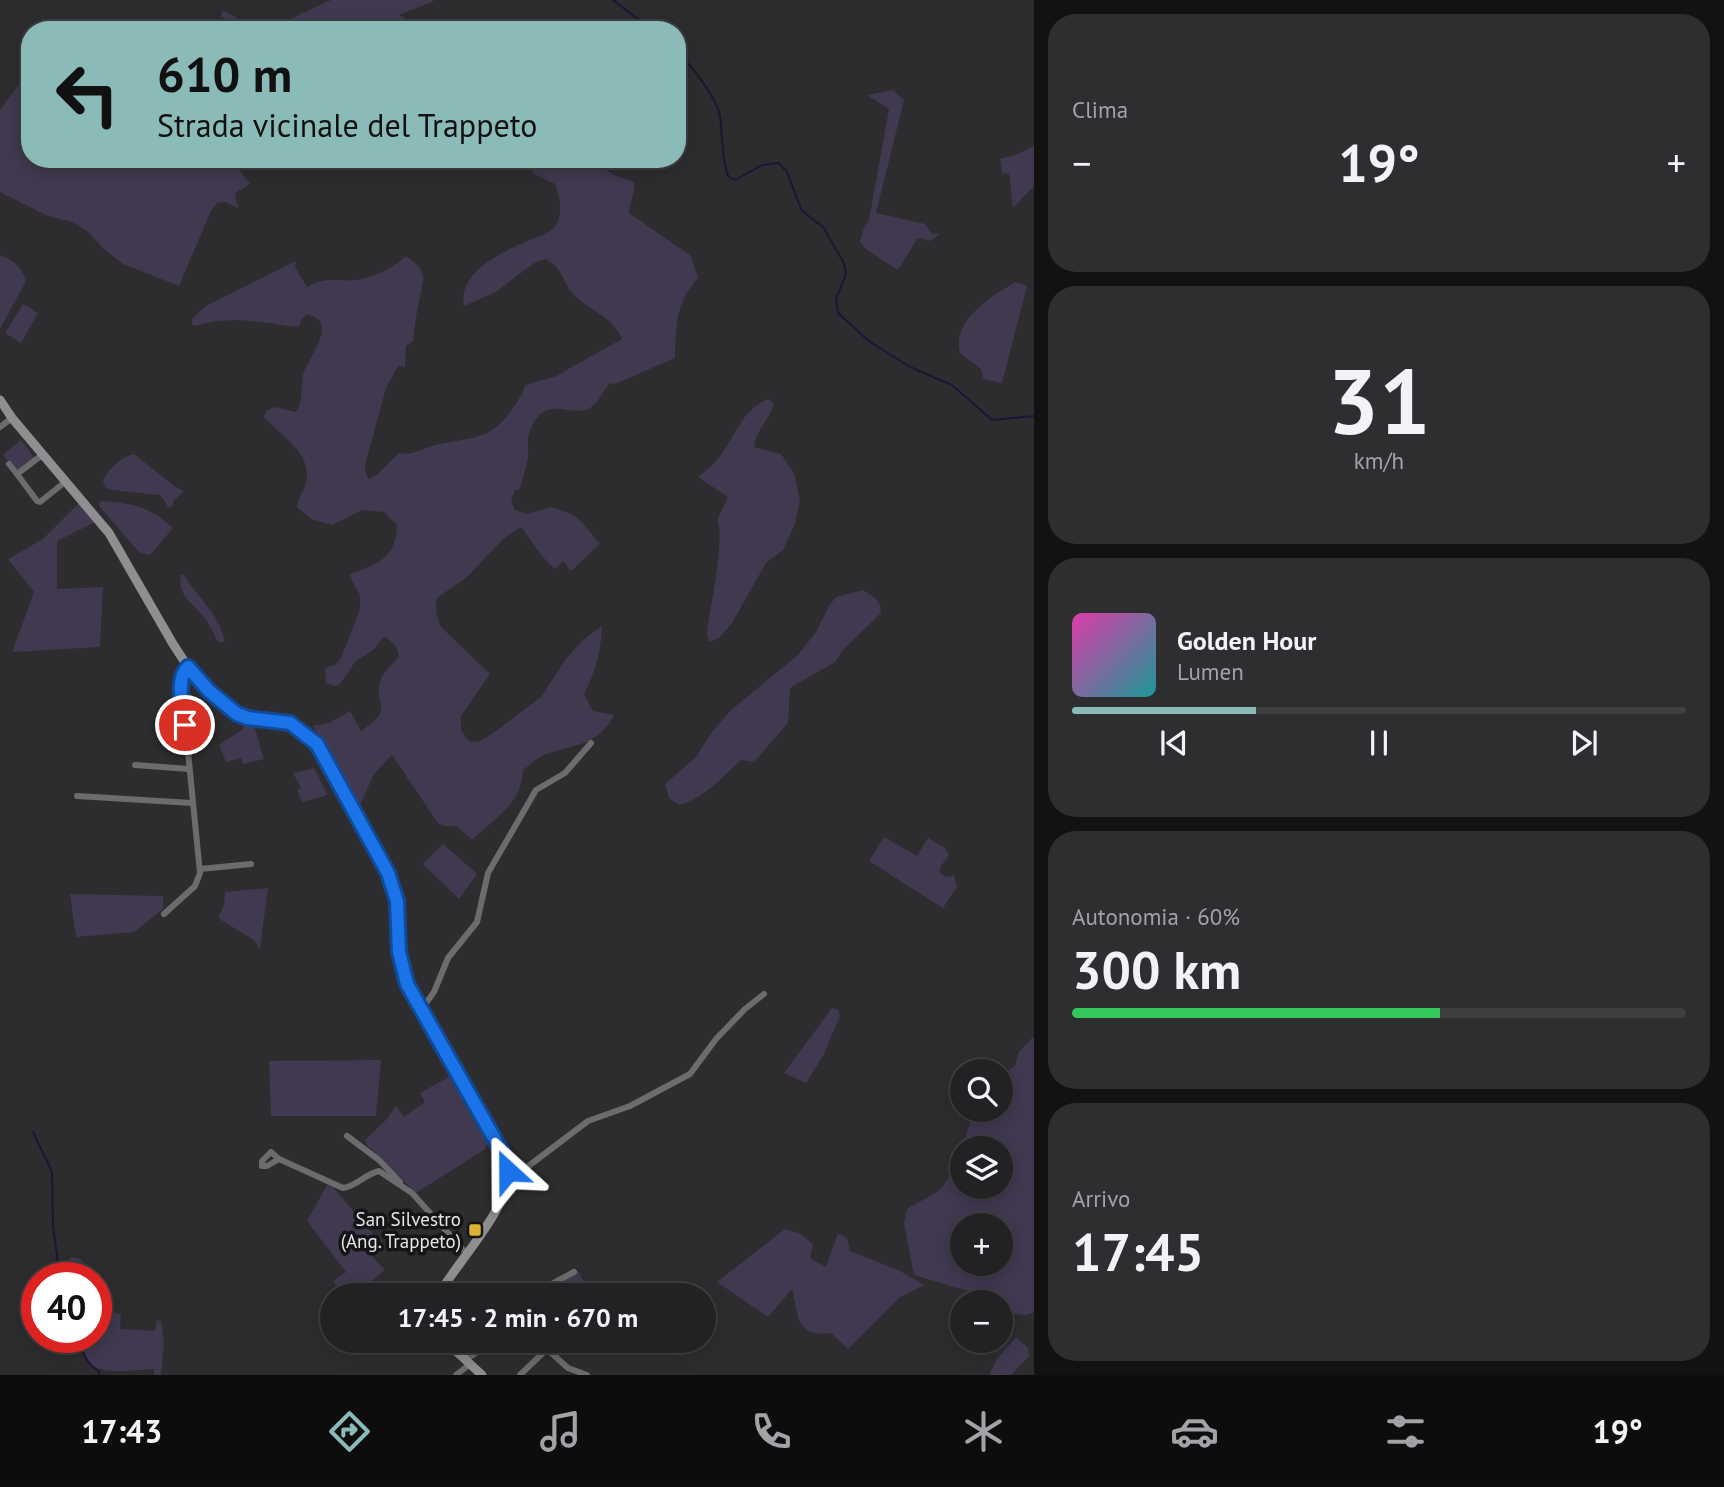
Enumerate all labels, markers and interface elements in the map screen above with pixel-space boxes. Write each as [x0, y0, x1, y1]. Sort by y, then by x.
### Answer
text: 610 m [157, 42, 292, 106]
icon: left [42, 49, 133, 140]
text: Clima [1072, 95, 1128, 124]
text: Strada vicinale del Trappeto [157, 104, 537, 146]
text: 19° [1338, 129, 1420, 196]
text: − [1072, 138, 1091, 187]
text: + [1667, 138, 1686, 187]
text: 31 [1327, 341, 1431, 459]
text: km/h [1354, 446, 1404, 475]
text: Golden Hour [1177, 624, 1316, 657]
text: Lumen [1177, 657, 1244, 686]
pin [155, 695, 215, 755]
icon: arrive [166, 706, 204, 744]
icon: previous [1155, 724, 1193, 762]
icon: pause [1360, 724, 1398, 762]
icon: next [1565, 724, 1603, 762]
text: Autonomia · 60% [1072, 902, 1240, 931]
text: 300 km [1072, 936, 1241, 1003]
map controls [950, 1059, 1013, 1353]
button: search [950, 1059, 1013, 1122]
position arrow [471, 1134, 545, 1208]
button: layers [950, 1136, 1013, 1199]
text: Arrivo [1072, 1184, 1130, 1213]
place label: San Silvestro (Ang. Trappeto) [341, 1207, 461, 1253]
button: + [950, 1213, 1013, 1276]
text: 17:45 [1072, 1218, 1204, 1285]
marker: San Silvestro (Ang. Trappeto) [467, 1222, 483, 1238]
speed limit sign: 40 [21, 1262, 112, 1353]
button: − [950, 1290, 1013, 1353]
text: 17:45 · 2 min · 670 m [398, 1301, 638, 1334]
icon: directions [325, 1407, 374, 1456]
icon: music [536, 1407, 585, 1456]
icon: phone [747, 1407, 796, 1456]
icon: climate [959, 1407, 1008, 1456]
icon: car [1170, 1407, 1219, 1456]
icon: filters [1381, 1407, 1430, 1456]
text: 17:43 [81, 1410, 162, 1452]
text: 19° [1593, 1410, 1643, 1452]

